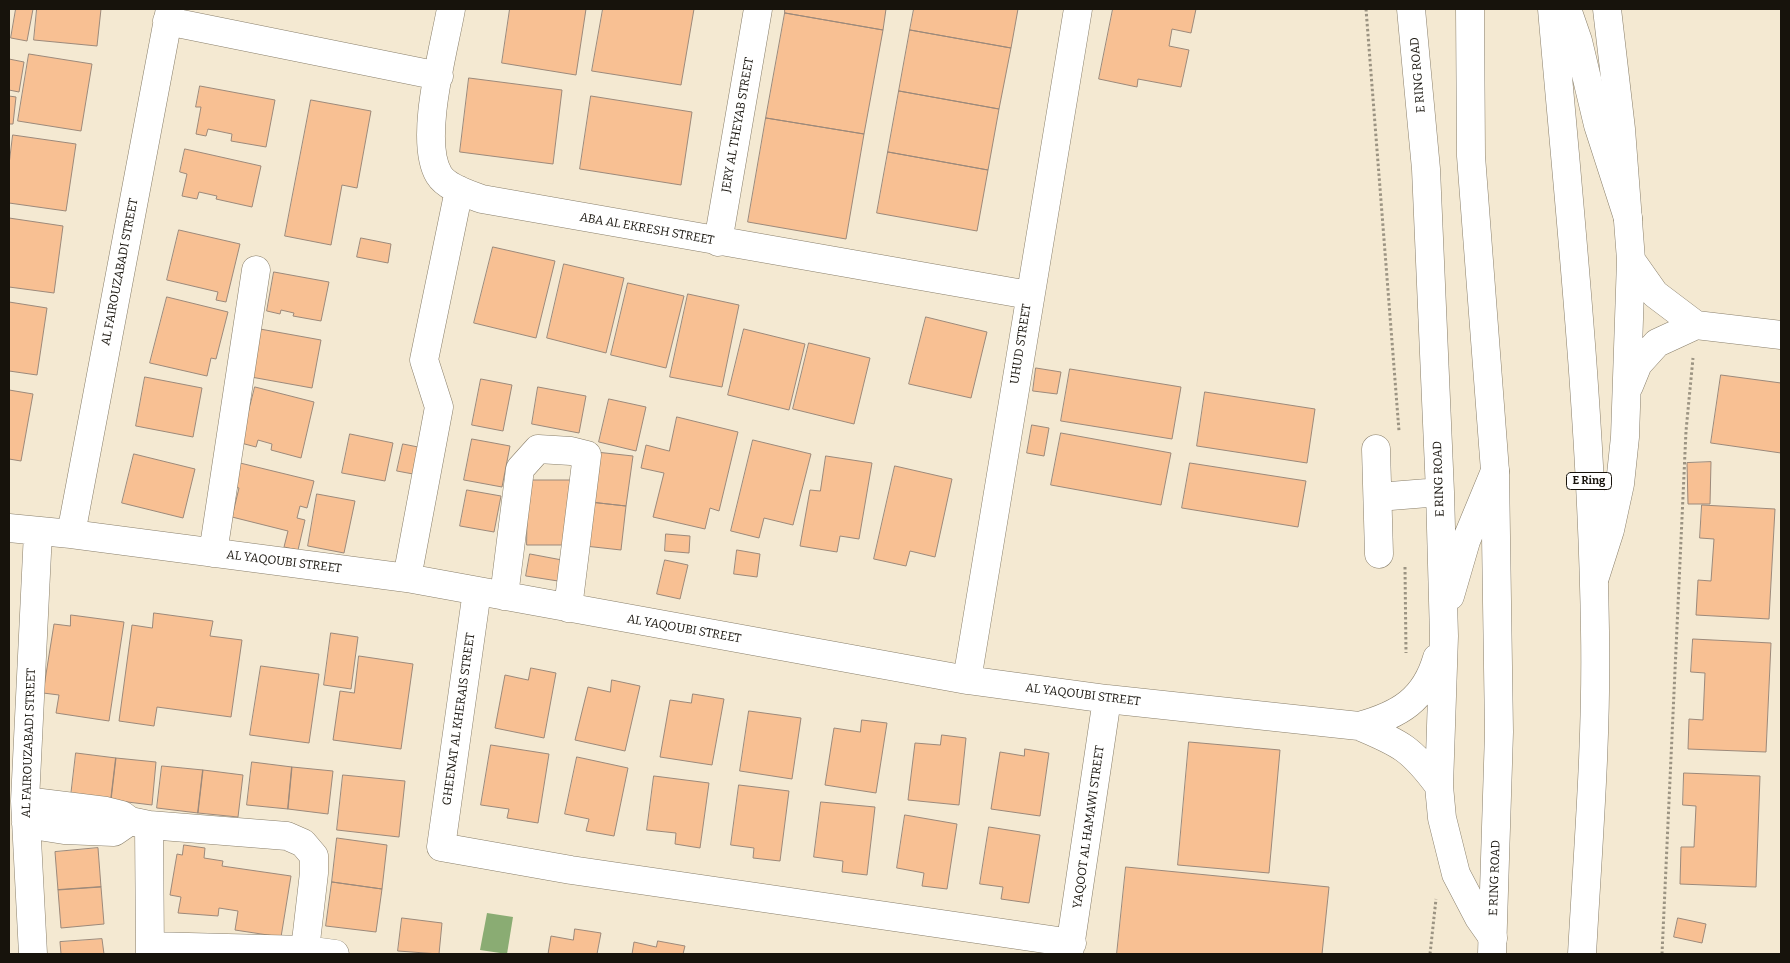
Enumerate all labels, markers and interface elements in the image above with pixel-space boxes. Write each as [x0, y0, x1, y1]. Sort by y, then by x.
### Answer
street label: E RING ROAD [1408, 37, 1428, 113]
street label: JERY AL THEYAB STREET [719, 56, 757, 194]
street label: AL FAIROUZABADI STREET [99, 197, 141, 347]
street label: ABA AL EKRESH STREET [579, 210, 715, 248]
street label: UHUD STREET [1008, 303, 1034, 385]
street label: E RING ROAD [1430, 441, 1448, 517]
road number: E Ring [1566, 472, 1612, 490]
street label: AL YAQOUBI STREET [226, 548, 342, 576]
street label: AL YAQOUBI STREET [626, 612, 742, 646]
street label: GHEENAT AL KHERAIS STREET [440, 632, 478, 806]
street label: AL FAIROUZABADI STREET [19, 668, 39, 818]
street label: AL YAQOUBI STREET [1025, 681, 1141, 709]
street label: YAQOOT AL HAMAWI STREET [1070, 744, 1108, 910]
street label: E RING ROAD [1486, 840, 1504, 916]

